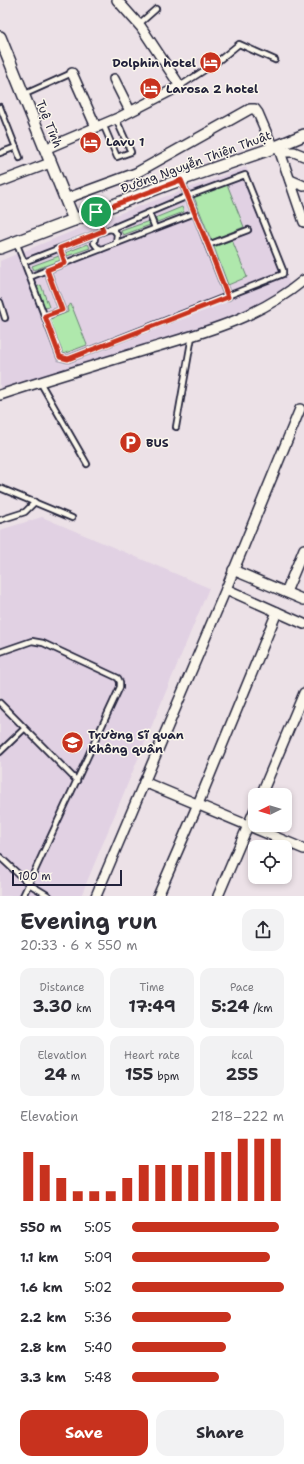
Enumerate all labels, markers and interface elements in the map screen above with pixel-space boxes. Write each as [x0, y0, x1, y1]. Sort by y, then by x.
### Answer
hotel icon: Dolphin hotel [198, 50, 224, 76]
place label: Dolphin hotel [112, 55, 196, 71]
hotel icon: Larosa 2 hotel [137, 76, 163, 102]
place label: Larosa 2 hotel [166, 81, 258, 97]
street label: Tuệ Tĩnh [32, 98, 66, 150]
street label: Đường Nguyễn Thiện Thuật [118, 127, 274, 197]
hotel icon: Lavu 1 [78, 129, 104, 155]
place label: Lavu 1 [106, 134, 144, 150]
pin [79, 195, 113, 229]
icon: arrive [85, 201, 107, 223]
parking icon: BUS [117, 430, 143, 456]
place label: BUS [146, 435, 169, 451]
place label: Trường Sĩ quan Không quân [88, 727, 184, 757]
school or university icon: Trường Sĩ quan Không quân [60, 729, 86, 755]
north arrow [248, 788, 292, 832]
map controls [248, 788, 292, 884]
button: locate [248, 840, 292, 884]
scale bar [12, 868, 122, 887]
text: 100 m [18, 869, 51, 884]
text: Evening run [20, 907, 157, 936]
button: share [242, 909, 284, 951]
text: 20:33 · 6 × 550 m [20, 937, 138, 954]
text: Distance [39, 980, 85, 995]
text: Time [139, 980, 165, 995]
text: Pace [230, 980, 254, 995]
text: 3.30 [32, 995, 72, 1017]
text: 17:49 [128, 995, 176, 1017]
text: 5:24 [211, 995, 249, 1017]
text: km [72, 1001, 92, 1016]
text: /km [249, 1001, 273, 1016]
text: Elevation [37, 1048, 87, 1063]
text: Heart rate [124, 1048, 180, 1063]
text: kcal [231, 1048, 253, 1063]
text: 24 [44, 1063, 67, 1085]
text: 155 [125, 1063, 153, 1085]
text: 255 [226, 1063, 258, 1085]
text: m [67, 1069, 80, 1084]
text: bpm [153, 1069, 179, 1084]
text: Elevation [20, 1108, 78, 1125]
text: 218–222 m [210, 1108, 284, 1125]
text: 550 m [20, 1219, 62, 1236]
text: 5:05 [84, 1219, 112, 1236]
text: 1.1 km [20, 1249, 58, 1266]
text: 5:09 [84, 1249, 112, 1266]
text: 1.6 km [20, 1279, 63, 1296]
text: 5:02 [84, 1279, 112, 1296]
text: 2.2 km [20, 1309, 66, 1326]
text: 5:36 [84, 1309, 112, 1326]
text: 2.8 km [20, 1339, 66, 1356]
text: 5:40 [84, 1339, 112, 1356]
text: 3.3 km [20, 1369, 66, 1386]
text: 5:48 [84, 1369, 112, 1386]
button: Save [20, 1410, 148, 1456]
button: Share [156, 1410, 284, 1456]

